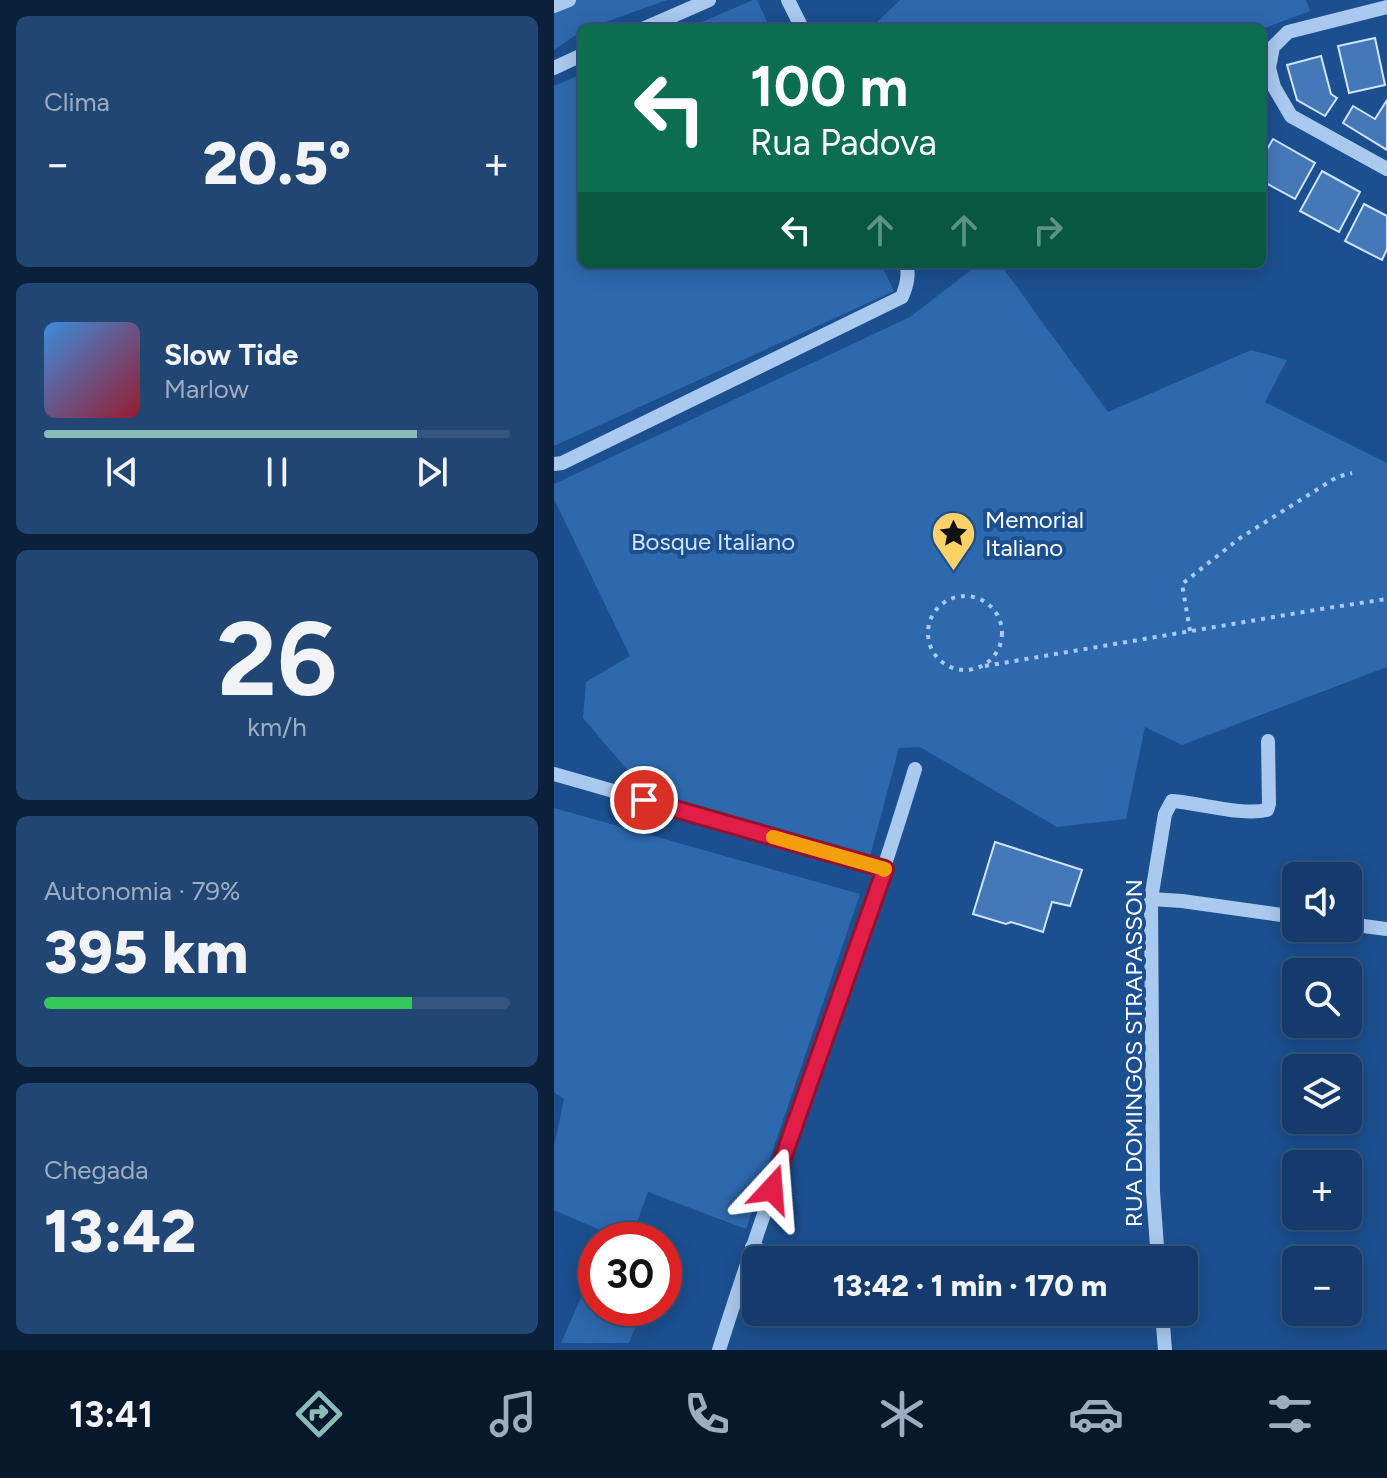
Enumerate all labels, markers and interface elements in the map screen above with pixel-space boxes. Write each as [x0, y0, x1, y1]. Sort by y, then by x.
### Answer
text: 100 m [750, 53, 908, 120]
icon: left [618, 56, 722, 160]
text: Clima [44, 86, 110, 118]
text: Rua Padova [750, 121, 937, 164]
text: 20.5° [203, 127, 351, 199]
text: − [44, 137, 71, 190]
text: + [483, 137, 510, 190]
icon: left [774, 208, 818, 252]
icon: ahead [858, 208, 902, 252]
icon: ahead [942, 208, 986, 252]
icon: right [1026, 208, 1070, 252]
text: Slow Tide [164, 336, 298, 373]
text: Marlow [164, 373, 249, 405]
icon: previous [100, 450, 144, 494]
icon: pause [255, 450, 299, 494]
icon: next [410, 450, 454, 494]
place label: Memorial Italiano [985, 505, 1084, 562]
place icon: Memorial Italiano [930, 510, 978, 573]
park label: Bosque Italiano [631, 527, 795, 556]
text: 26 [217, 596, 337, 721]
text: km/h [247, 711, 307, 743]
pin [610, 766, 678, 834]
icon: arrive [622, 778, 666, 822]
map controls [1282, 862, 1362, 1326]
button: sound [1282, 862, 1362, 942]
text: Autonomia · 79% [44, 875, 241, 907]
street label: RUA DOMINGOS STRAPASSON [1119, 879, 1148, 1227]
text: 395 km [44, 916, 248, 988]
button: search [1282, 958, 1362, 1038]
button: layers [1282, 1054, 1362, 1134]
position arrow [730, 1147, 814, 1231]
button: + [1282, 1150, 1362, 1230]
text: Chegada [44, 1154, 148, 1186]
text: 13:42 [44, 1195, 196, 1267]
speed limit sign: 30 [578, 1222, 682, 1326]
button: − [1282, 1246, 1362, 1326]
text: 13:42 · 1 min · 170 m [833, 1267, 1107, 1304]
icon: directions [291, 1386, 347, 1442]
icon: music [485, 1386, 541, 1442]
icon: phone [679, 1386, 735, 1442]
icon: climate [874, 1386, 930, 1442]
icon: car [1068, 1386, 1124, 1442]
icon: filters [1262, 1386, 1318, 1442]
text: 13:41 [69, 1393, 153, 1436]

